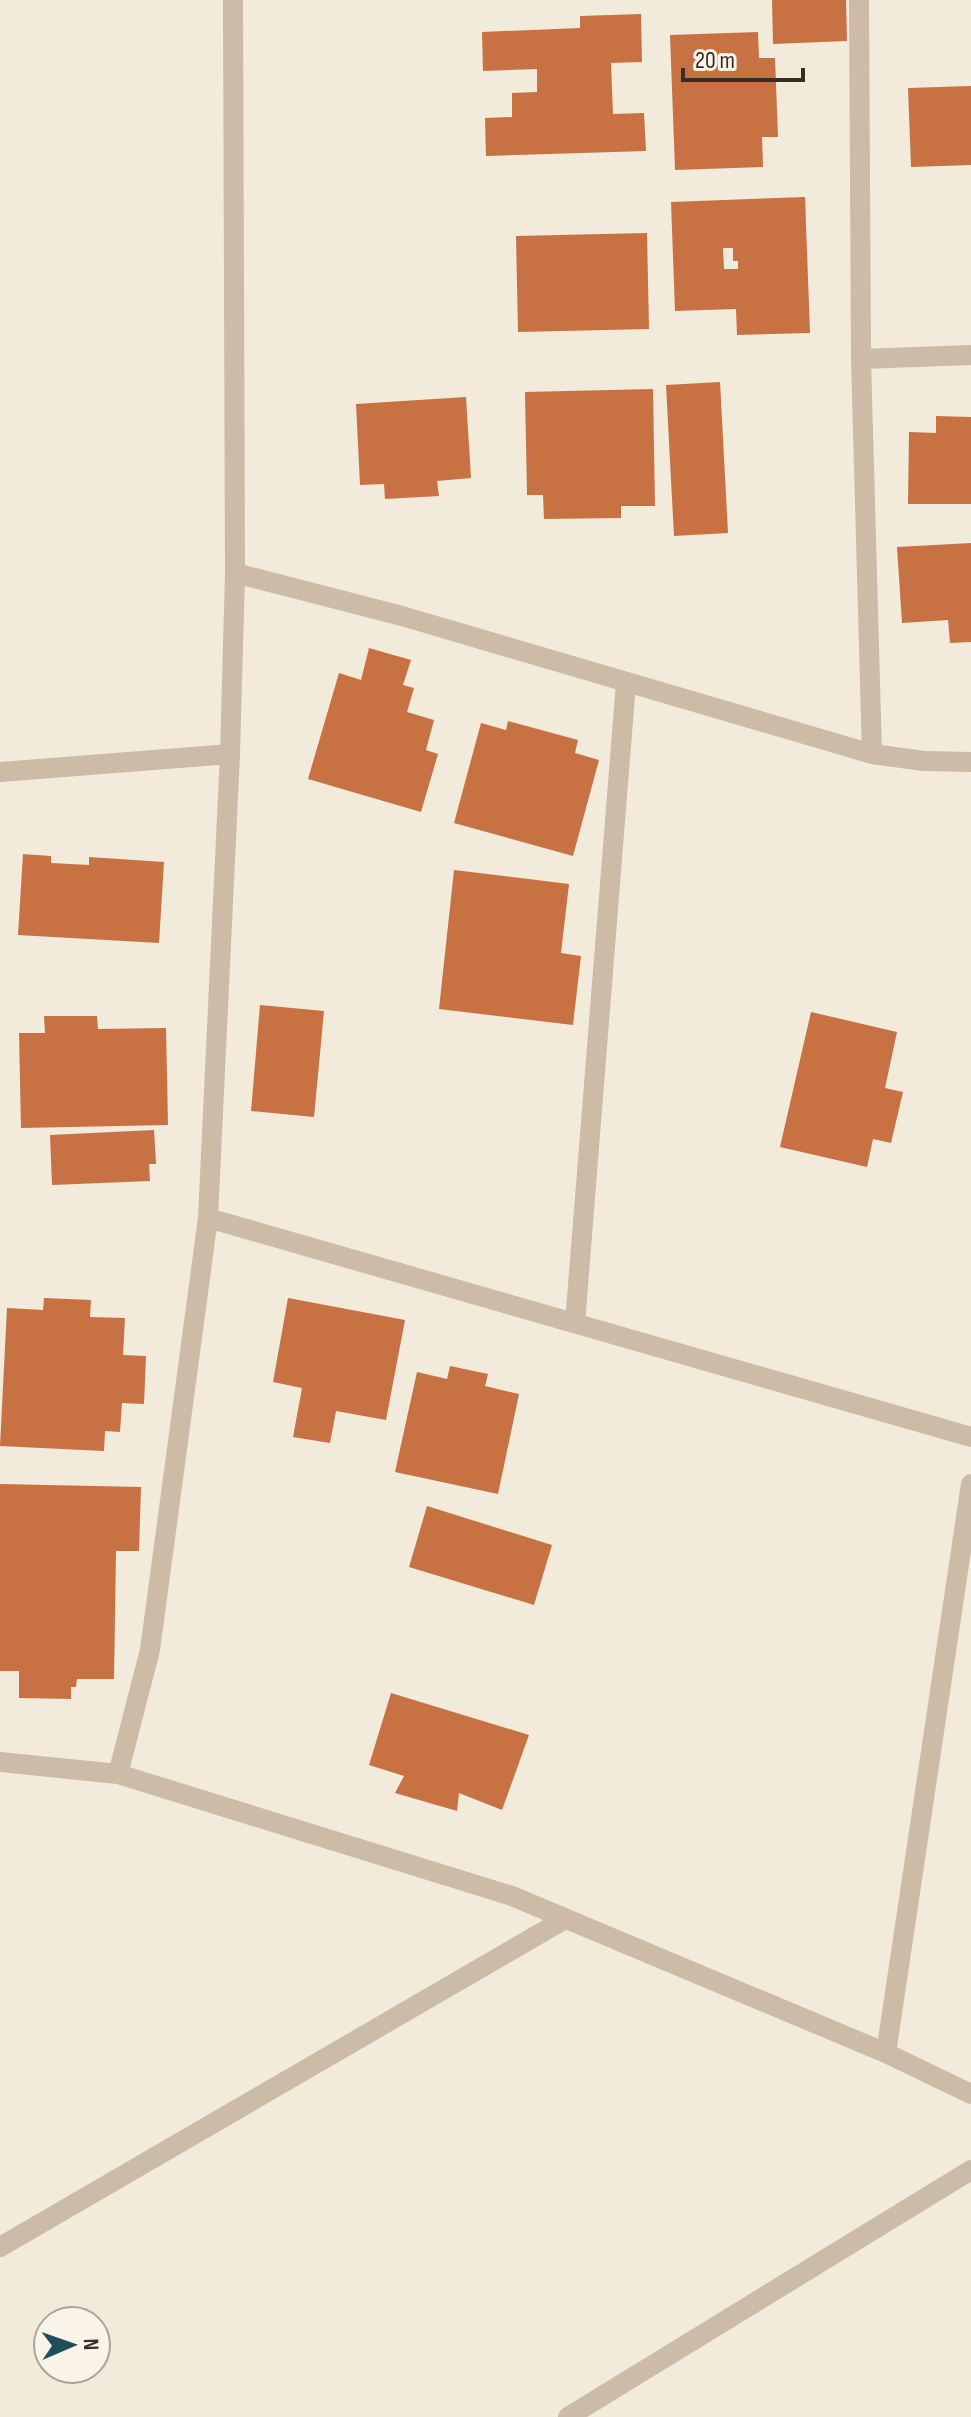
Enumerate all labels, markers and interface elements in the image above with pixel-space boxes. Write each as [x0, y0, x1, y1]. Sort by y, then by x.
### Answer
scale bar [683, 32, 803, 82]
text: 20 m [695, 46, 735, 75]
north arrow [32, 2305, 112, 2385]
text: N [77, 2338, 104, 2351]

